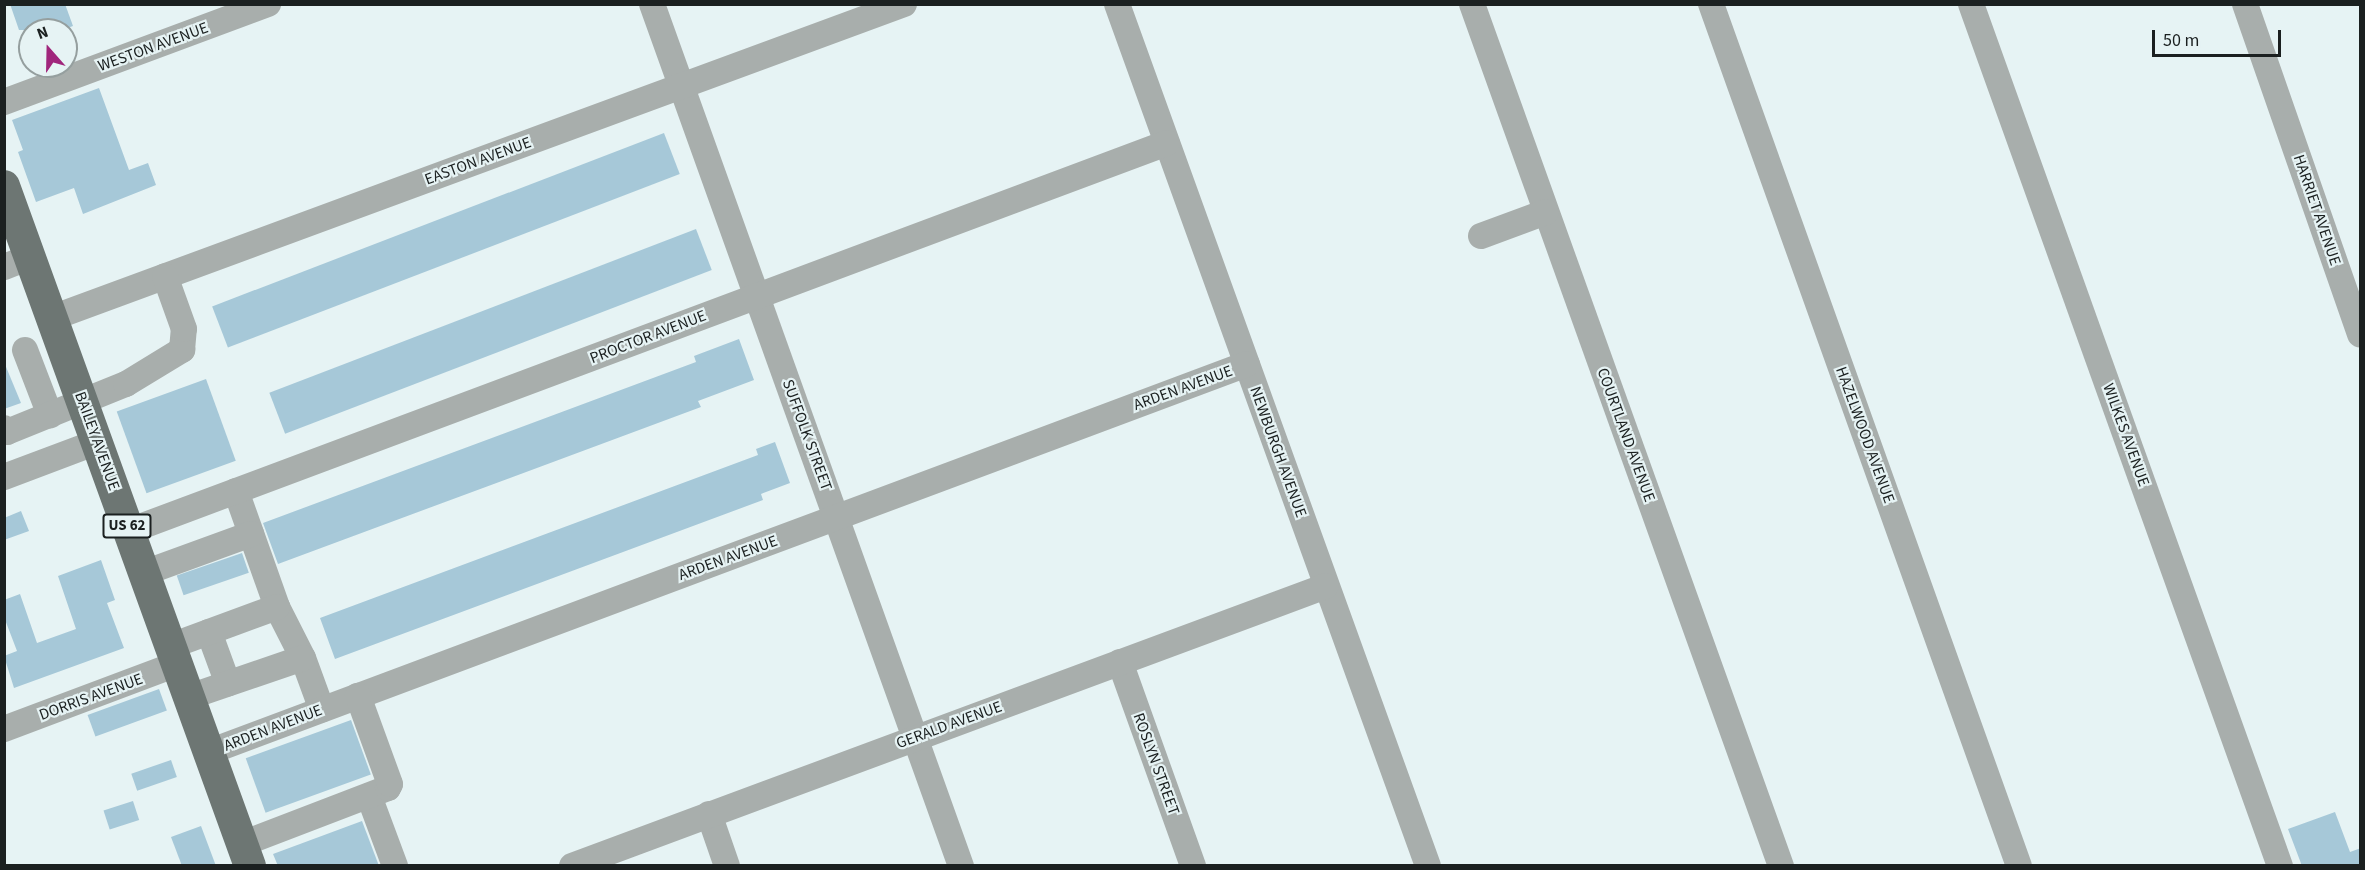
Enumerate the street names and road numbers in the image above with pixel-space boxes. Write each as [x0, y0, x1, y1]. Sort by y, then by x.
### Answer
street label: WESTON AVENUE [95, 18, 211, 76]
street label: EASTON AVENUE [422, 133, 534, 189]
street label: HARRIET AVENUE [2289, 152, 2345, 268]
street label: PROCTOR AVENUE [587, 306, 709, 368]
street label: ARDEN AVENUE [1131, 361, 1235, 415]
street label: HAZELWOOD AVENUE [1831, 364, 1899, 506]
street label: COURTLAND AVENUE [1593, 365, 1659, 505]
street label: SUFFOLK STREET [778, 377, 836, 493]
street label: WILKES AVENUE [2098, 381, 2154, 489]
street label: NEWBURGH AVENUE [1245, 384, 1311, 520]
street label: BAILEY AVENUE [70, 389, 124, 493]
road number: US 62 [102, 514, 152, 538]
street label: ARDEN AVENUE [676, 531, 780, 585]
street label: DORRIS AVENUE [37, 669, 145, 725]
street label: GERALD AVENUE [894, 697, 1004, 753]
street label: ARDEN AVENUE [221, 700, 325, 756]
street label: ROSLYN STREET [1129, 710, 1183, 818]

